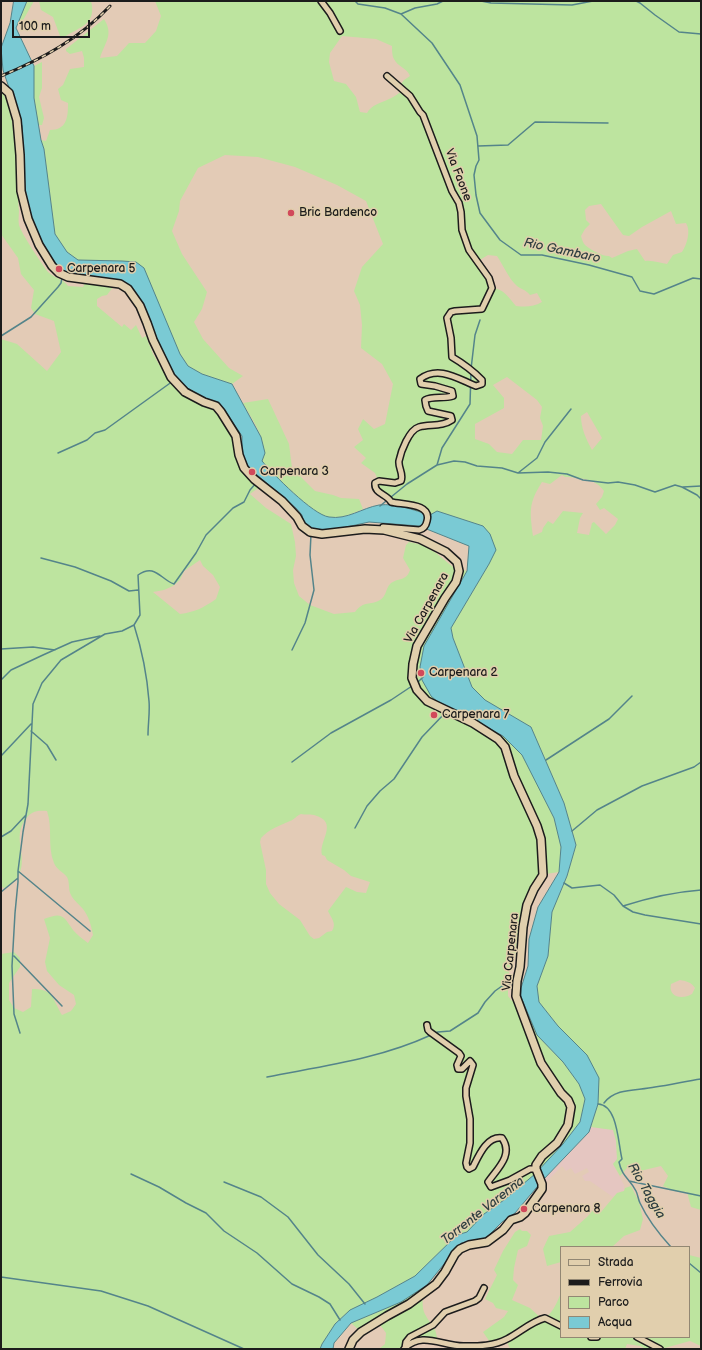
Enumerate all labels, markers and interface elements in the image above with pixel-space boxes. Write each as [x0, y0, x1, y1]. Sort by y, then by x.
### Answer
scale bar [14, 12, 92, 38]
text: 100 m [19, 19, 51, 34]
street label: Via Faone [442, 147, 474, 203]
place label: Bric Bardenco [299, 206, 377, 220]
marker: Bric Bardenco [286, 208, 296, 218]
water label: Rio Gambaro [522, 235, 602, 267]
place label: Carpenara 5 [67, 262, 135, 276]
marker: Carpenara 5 [54, 264, 64, 274]
place label: Carpenara 3 [260, 465, 329, 479]
marker: Carpenara 3 [247, 467, 257, 477]
street label: Via Carpenara [402, 570, 452, 646]
place label: Carpenara 2 [429, 666, 497, 680]
marker: Carpenara 2 [416, 668, 426, 678]
place label: Carpenara 7 [442, 708, 509, 722]
marker: Carpenara 7 [429, 710, 439, 720]
street label: Via Carpenara [500, 912, 522, 992]
water label: Rio Taggia [624, 1160, 668, 1222]
water label: Torrente Varenna [438, 1174, 528, 1248]
place label: Carpenara 8 [532, 1202, 600, 1216]
marker: Carpenara 8 [519, 1204, 529, 1214]
legend [560, 1246, 690, 1338]
text: Strada [598, 1255, 634, 1270]
text: Ferrovia [598, 1275, 642, 1290]
text: Parco [598, 1295, 629, 1310]
text: Acqua [598, 1315, 632, 1330]

